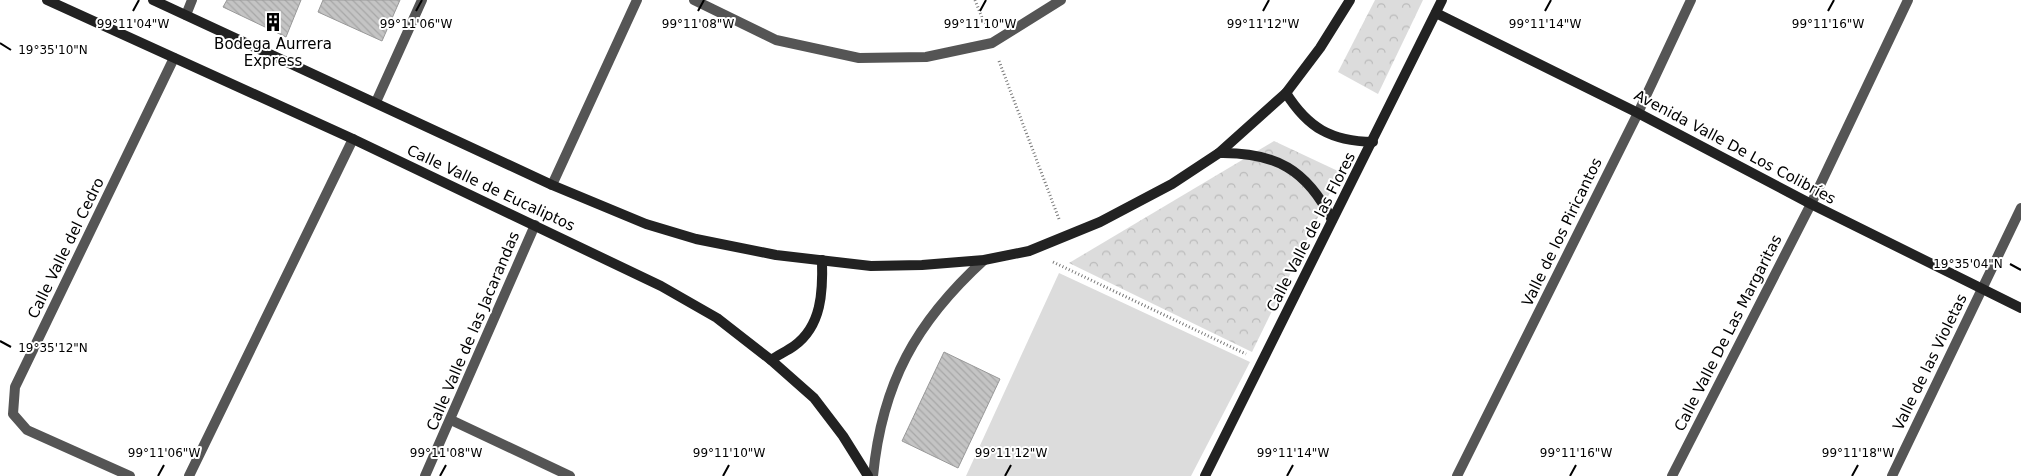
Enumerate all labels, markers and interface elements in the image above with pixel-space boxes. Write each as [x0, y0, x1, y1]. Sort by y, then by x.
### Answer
building icon: Bodega Aurrera Express [262, 11, 284, 33]
text: 99°11'04"W [97, 17, 169, 31]
text: 99°11'06"W [380, 17, 452, 31]
text: 99°11'08"W [662, 17, 734, 31]
text: 99°11'10"W [944, 17, 1016, 31]
text: 99°11'12"W [1227, 17, 1299, 31]
text: 99°11'14"W [1509, 17, 1581, 31]
text: 99°11'16"W [1792, 17, 1864, 31]
place label: Bodega Aurrera Express [214, 35, 332, 70]
text: 19°35'10"N [18, 43, 88, 57]
street label: Avenida Valle De Los Colibríes [1631, 86, 1839, 208]
street label: Calle Valle de Eucaliptos [404, 141, 578, 235]
street label: Calle Valle de las Flores [1263, 149, 1359, 315]
street label: Valle de los Piricantos [1518, 155, 1606, 309]
street label: Calle Valle del Cedro [24, 175, 108, 321]
street label: Calle Valle de las Jacarandas [423, 229, 523, 433]
street label: Calle Valle De Las Margaritas [1670, 232, 1786, 434]
text: 19°35'04"N [1933, 257, 2003, 271]
street label: Valle de las Violetas [1889, 291, 1971, 433]
text: 19°35'12"N [18, 341, 88, 355]
text: 99°11'06"W [128, 446, 200, 460]
text: 99°11'08"W [410, 446, 482, 460]
text: 99°11'10"W [693, 446, 765, 460]
text: 99°11'12"W [975, 446, 1047, 460]
text: 99°11'14"W [1257, 446, 1329, 460]
text: 99°11'16"W [1540, 446, 1612, 460]
text: 99°11'18"W [1822, 446, 1894, 460]

